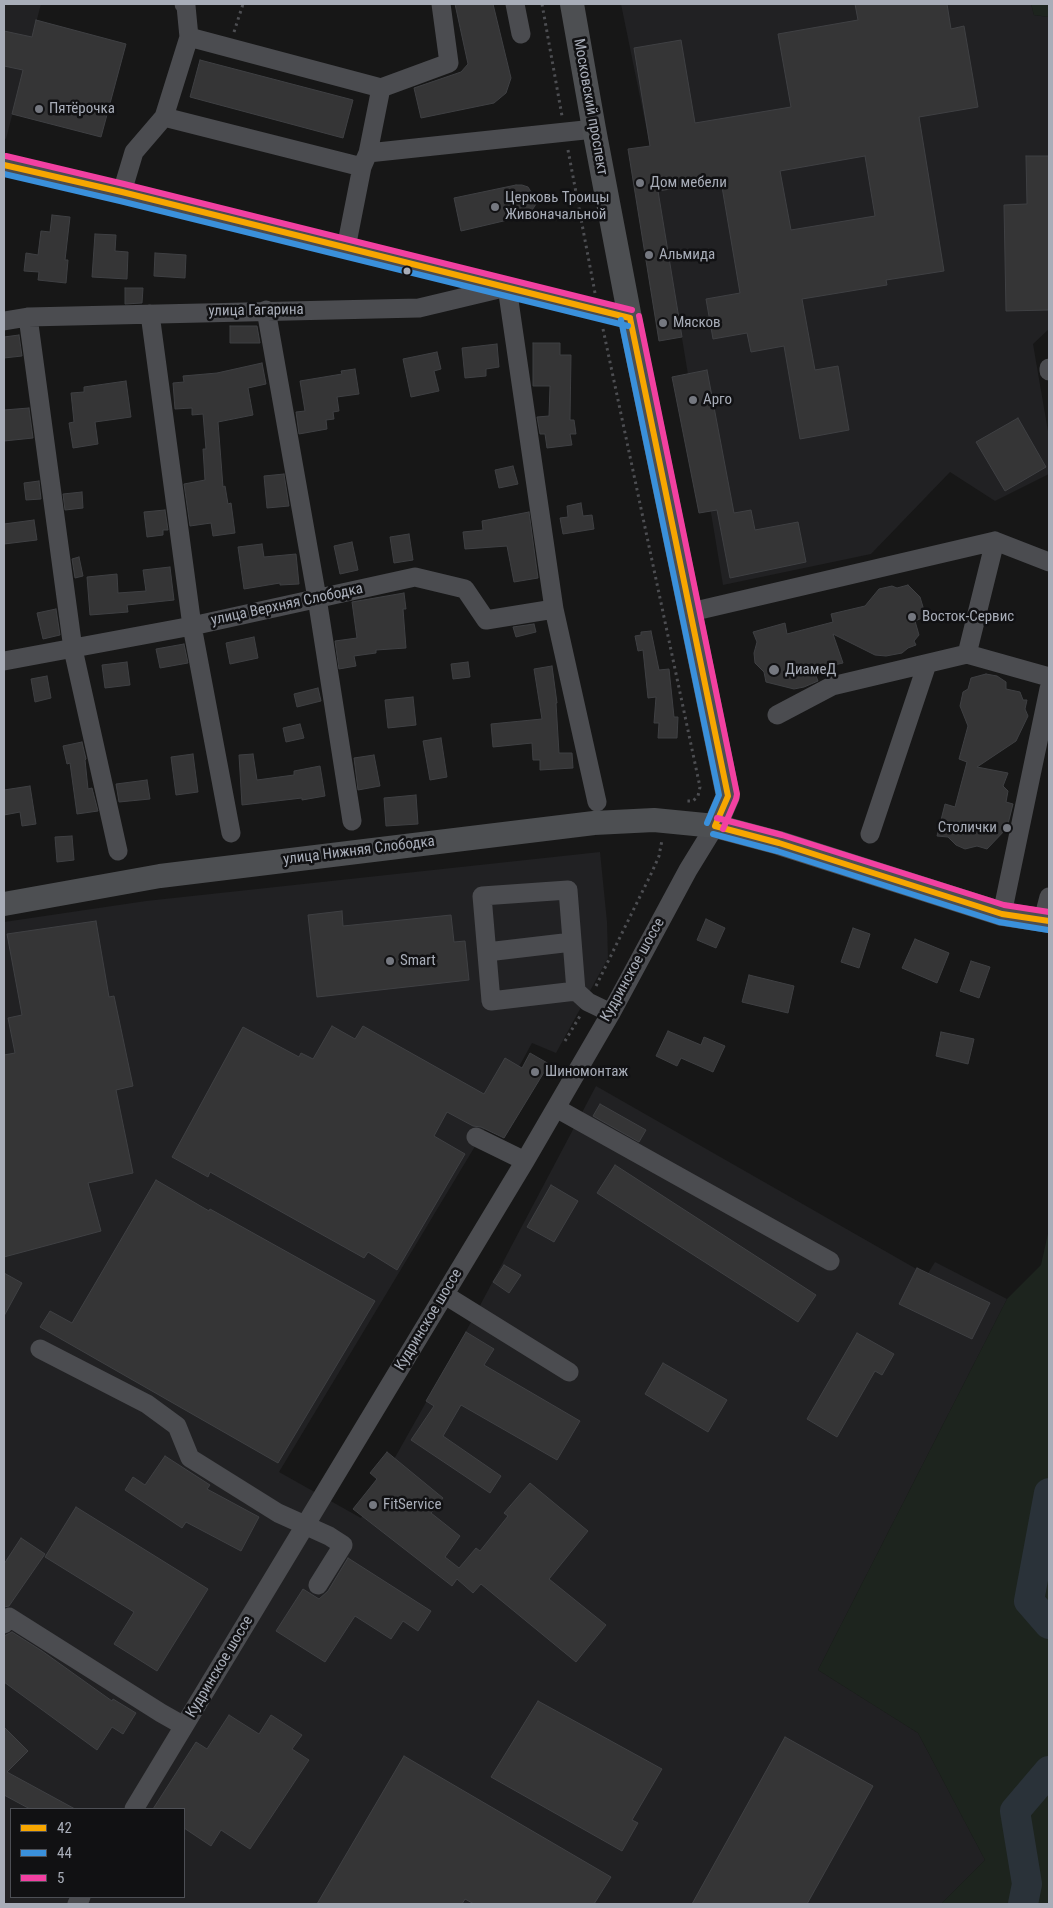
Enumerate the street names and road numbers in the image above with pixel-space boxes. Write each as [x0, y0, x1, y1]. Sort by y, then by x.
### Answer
street label: Московский проспект [569, 37, 611, 177]
street label: улица Гагарина [208, 301, 304, 321]
street label: улица Верхняя Слободка [209, 580, 365, 630]
street label: улица Нижняя Слободка [282, 833, 436, 869]
street label: Кудринское шоссе [597, 915, 669, 1025]
street label: Кудринское шоссе [392, 1266, 466, 1374]
street label: Кудринское шоссе [183, 1613, 257, 1721]

